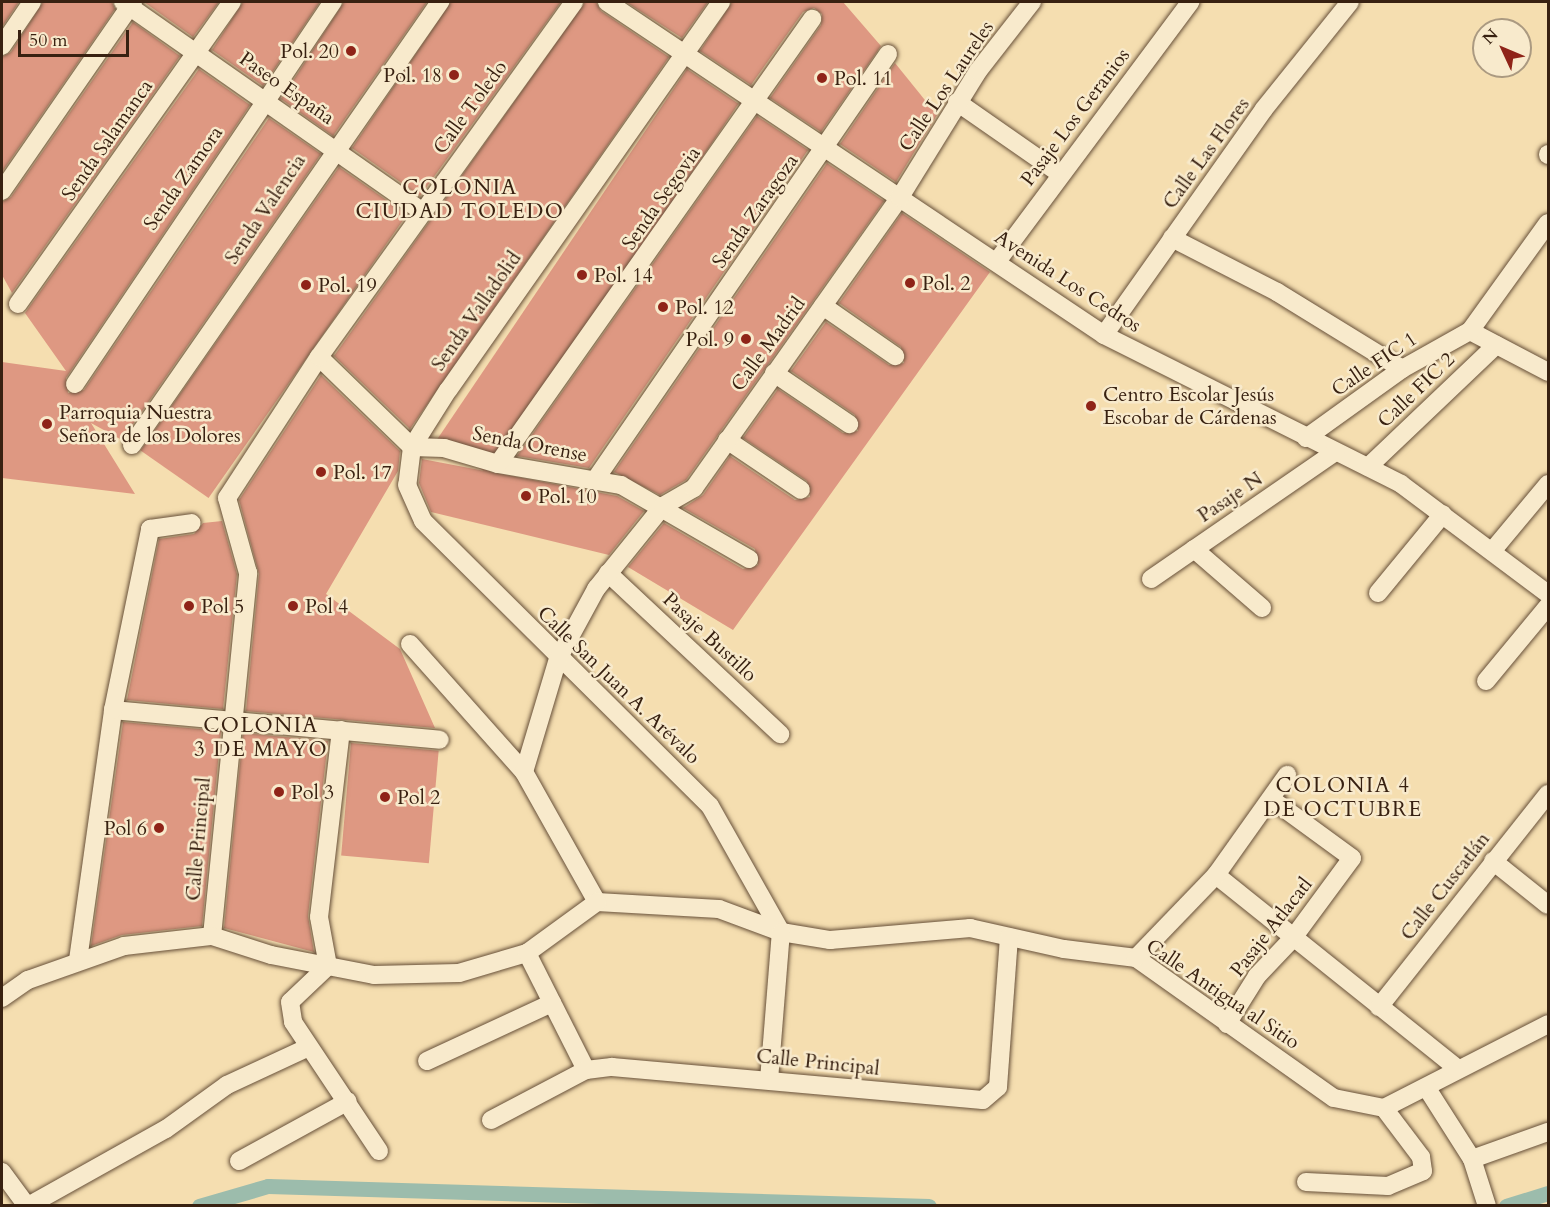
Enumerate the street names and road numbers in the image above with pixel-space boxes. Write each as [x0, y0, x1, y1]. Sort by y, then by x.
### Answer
street label: Calle Los Laureles [893, 16, 999, 156]
street label: Pasaje Los Geranios [1015, 43, 1135, 191]
street label: Paseo España [235, 46, 339, 130]
street label: Calle Toledo [428, 56, 512, 158]
street label: Senda Salamanca [56, 75, 158, 205]
street label: Calle Las Flores [1158, 93, 1254, 213]
street label: Senda Zamora [138, 121, 228, 235]
street label: Senda Segovia [617, 142, 705, 254]
street label: Senda Valencia [219, 149, 311, 269]
street label: Senda Zaragoza [707, 149, 803, 273]
street label: Avenida Los Cedros [990, 225, 1146, 337]
street label: Senda Valladolid [426, 247, 526, 375]
street label: Calle Madrid [726, 292, 810, 396]
street label: Calle FIC 1 [1327, 327, 1421, 401]
street label: Calle FIC 2 [1373, 347, 1459, 433]
street label: Senda Orense [471, 421, 589, 467]
street label: Pasaje N [1193, 467, 1267, 527]
street label: Pasaje Bustillo [658, 587, 762, 687]
street label: Calle San Juan A. Arévalo [533, 601, 705, 769]
street label: Calle Principal [181, 776, 215, 902]
street label: Calle Cuscatlán [1395, 827, 1495, 945]
street label: Pasaje Atlacatl [1225, 873, 1317, 981]
street label: Calle Antigua al Sitio [1142, 934, 1304, 1054]
street label: Calle Principal [755, 1044, 881, 1080]

